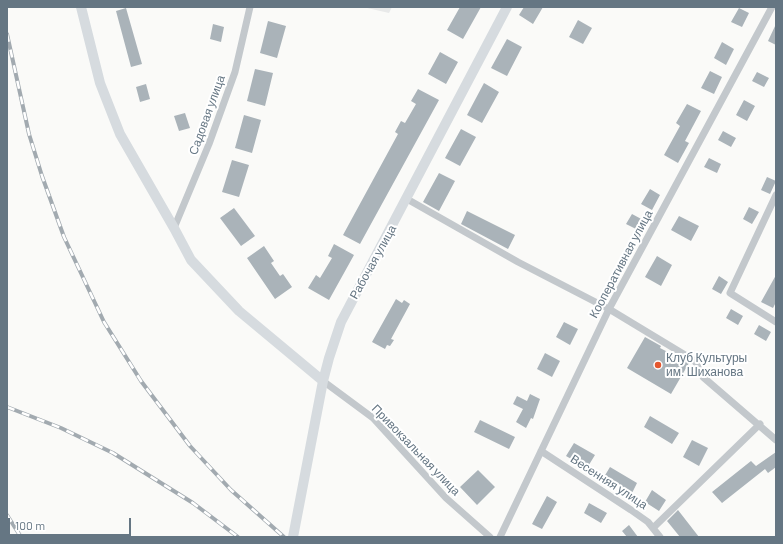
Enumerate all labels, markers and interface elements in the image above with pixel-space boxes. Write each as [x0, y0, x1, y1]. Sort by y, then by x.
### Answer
street label: Садовая улица [186, 73, 228, 157]
street label: Кооперативная улица [586, 207, 656, 321]
street label: Рабочая улица [347, 222, 399, 302]
place label: Клуб Культуры им. Шиханова [666, 351, 747, 379]
marker: Клуб Культуры им. Шиханова [653, 360, 663, 370]
street label: Привокзальная улица [369, 402, 463, 498]
street label: Весенняя улица [568, 452, 650, 512]
scale bar [10, 510, 133, 536]
text: 100 m [15, 518, 45, 532]

